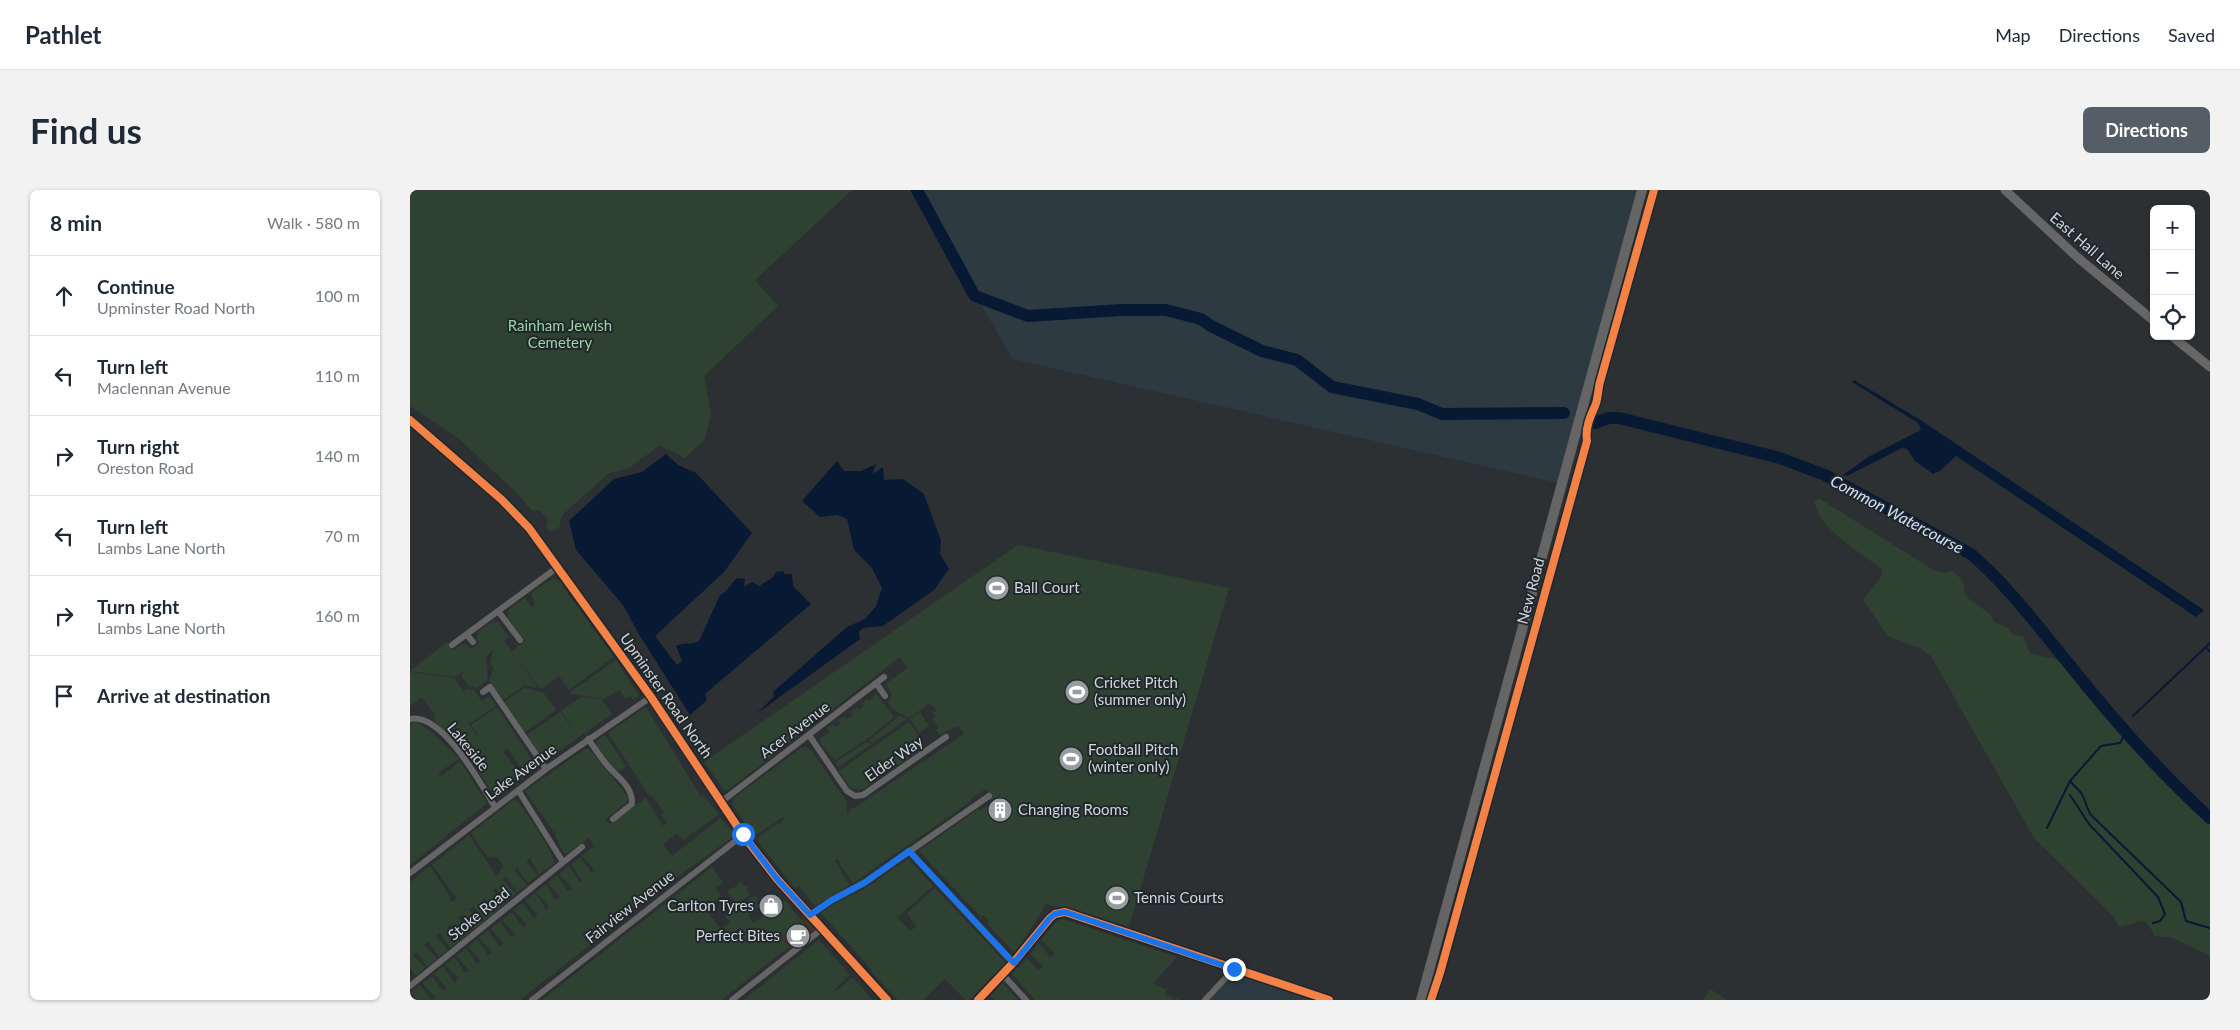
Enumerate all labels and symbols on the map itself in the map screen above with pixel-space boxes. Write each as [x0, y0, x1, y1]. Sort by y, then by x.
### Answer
street label: East Hall Lane [2047, 208, 2129, 283]
park label: Rainham Jewish Cemetery [508, 316, 612, 351]
water label: Common Watercourse [1827, 470, 1967, 557]
street label: New Road [1513, 556, 1547, 626]
sports icon: Ball Court [984, 575, 1010, 601]
place label: Ball Court [1014, 578, 1080, 596]
street label: Upminster Road North [617, 630, 717, 761]
place label: Cricket Pitch (summer only) [1094, 673, 1186, 708]
sports icon: Cricket Pitch (summer only) [1064, 679, 1090, 705]
street label: Acer Avenue [756, 697, 833, 761]
street label: Lakeside [444, 719, 494, 774]
street label: Elder Way [861, 731, 926, 785]
street label: Lake Avenue [481, 739, 559, 803]
place label: Football Pitch (winter only) [1088, 740, 1178, 775]
sports icon: Football Pitch (winter only) [1058, 746, 1084, 772]
building icon: Changing Rooms [987, 797, 1013, 823]
place label: Changing Rooms [1018, 800, 1128, 818]
route start [732, 823, 755, 846]
street label: Fairview Avenue [581, 866, 677, 946]
street label: Stoke Road [444, 883, 513, 943]
sports icon: Tennis Courts [1104, 885, 1130, 911]
place label: Tennis Courts [1134, 888, 1224, 906]
shop icon: Carlton Tyres [758, 893, 784, 919]
place label: Carlton Tyres [667, 896, 754, 914]
cafe icon: Perfect Bites [785, 923, 811, 949]
place label: Perfect Bites [696, 926, 780, 944]
route end [1223, 958, 1246, 981]

